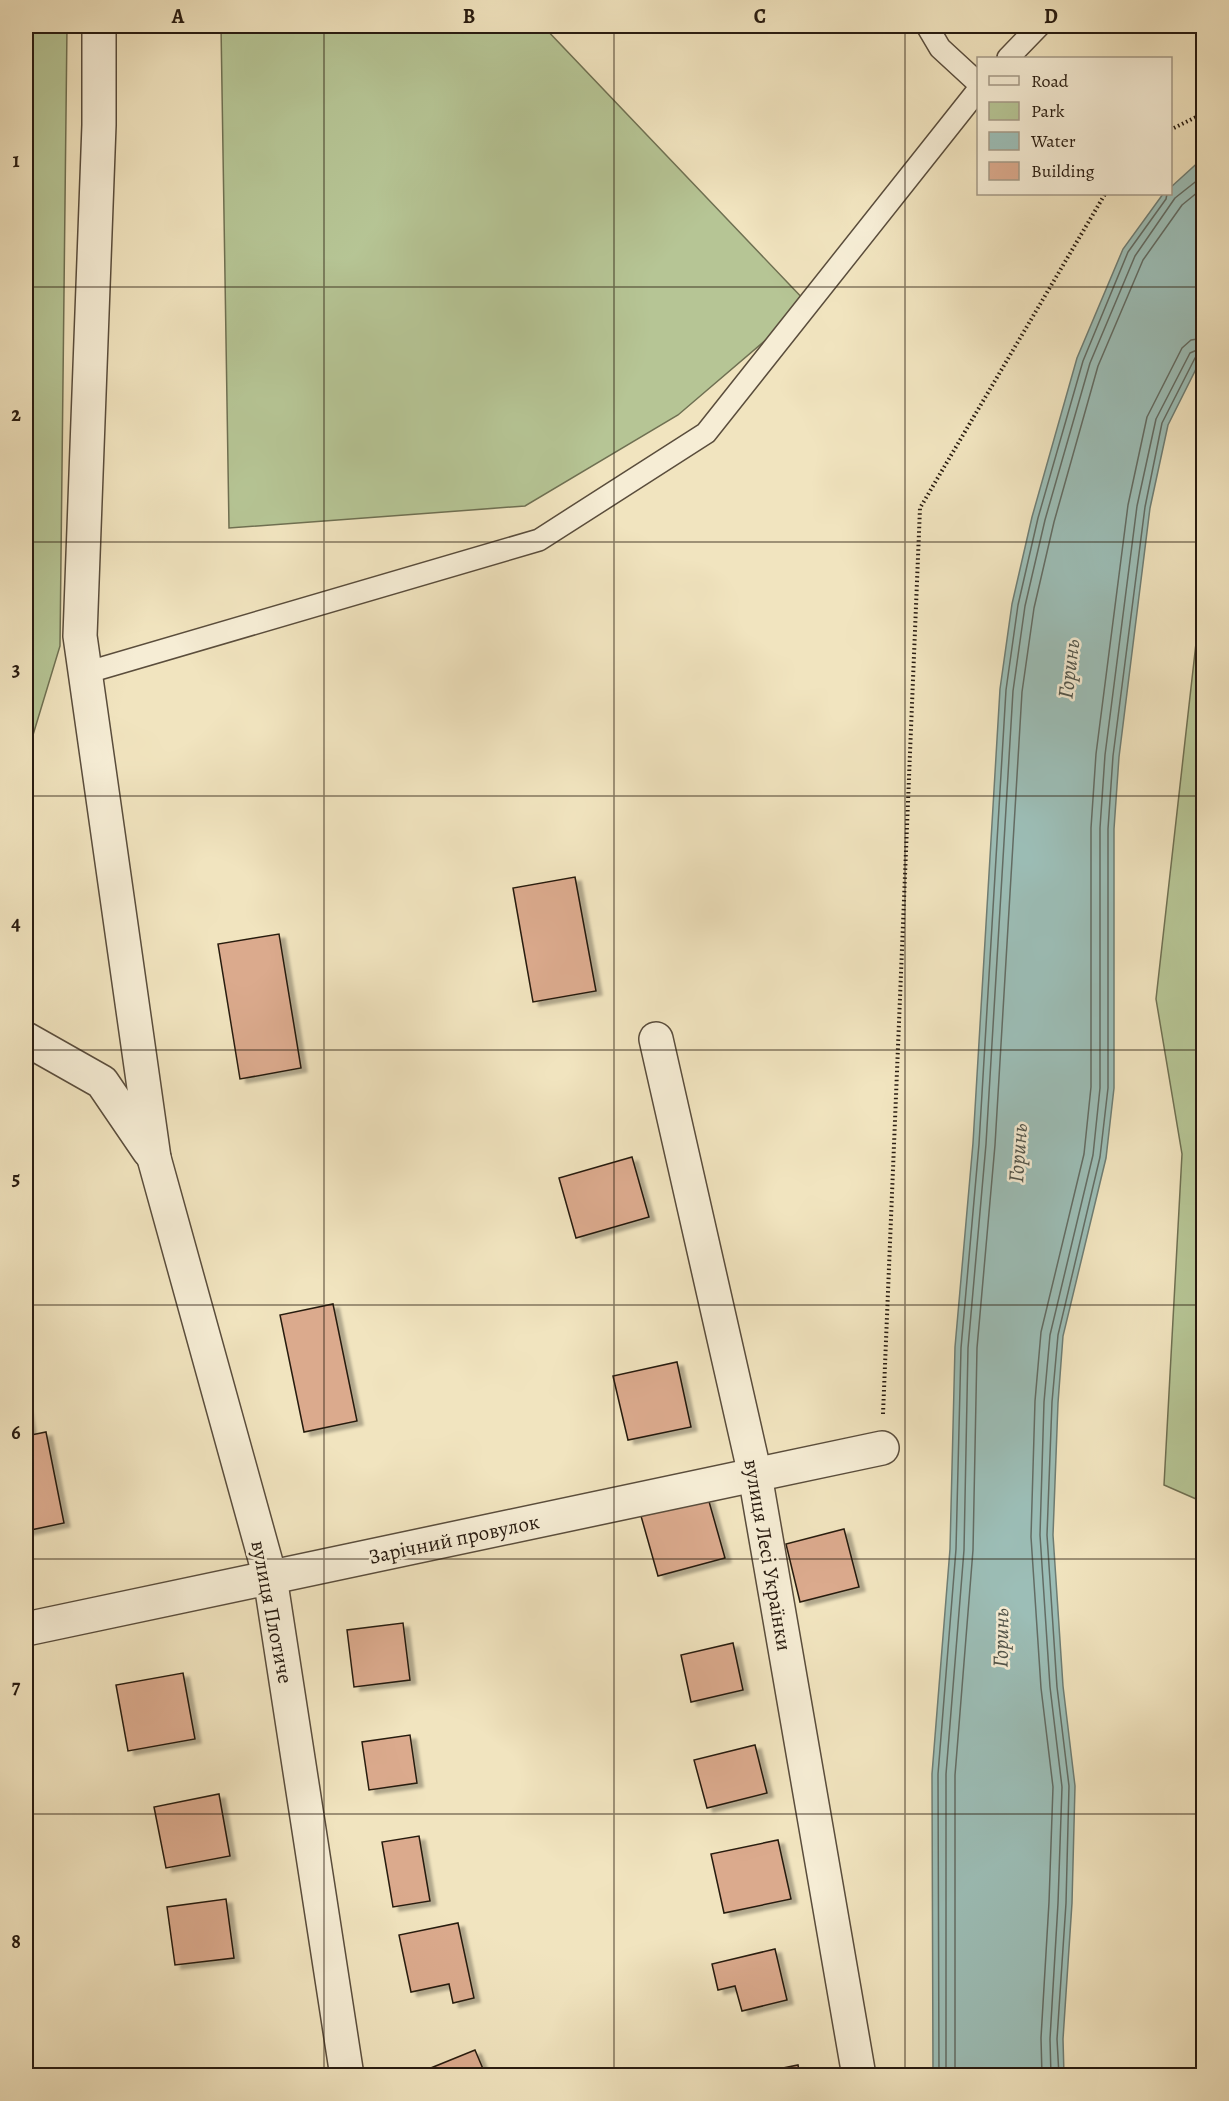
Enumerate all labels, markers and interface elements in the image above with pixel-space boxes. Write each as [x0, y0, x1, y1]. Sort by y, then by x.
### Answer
text: A [171, 3, 185, 30]
text: B [463, 3, 475, 30]
text: C [754, 3, 766, 30]
text: D [1044, 3, 1058, 30]
legend [977, 57, 1172, 195]
text: Road [1031, 69, 1069, 93]
text: Park [1031, 99, 1065, 123]
text: Water [1030, 129, 1076, 153]
text: 1 [12, 147, 20, 174]
text: Building [1031, 159, 1095, 183]
text: 2 [11, 401, 21, 428]
water label: Горинь [1050, 638, 1088, 700]
text: 3 [12, 656, 20, 683]
text: 4 [11, 910, 21, 937]
water label: Горинь [1001, 1122, 1035, 1184]
text: 5 [12, 1165, 20, 1192]
text: 6 [11, 1419, 21, 1446]
street label: вулиця Лесі Українки [737, 1457, 799, 1653]
street label: Зарічний провулок [366, 1507, 542, 1571]
street label: вулиця Плотиче [244, 1538, 300, 1686]
water label: Горинь [985, 1608, 1017, 1668]
text: 7 [12, 1673, 21, 1700]
text: 8 [11, 1928, 21, 1955]

